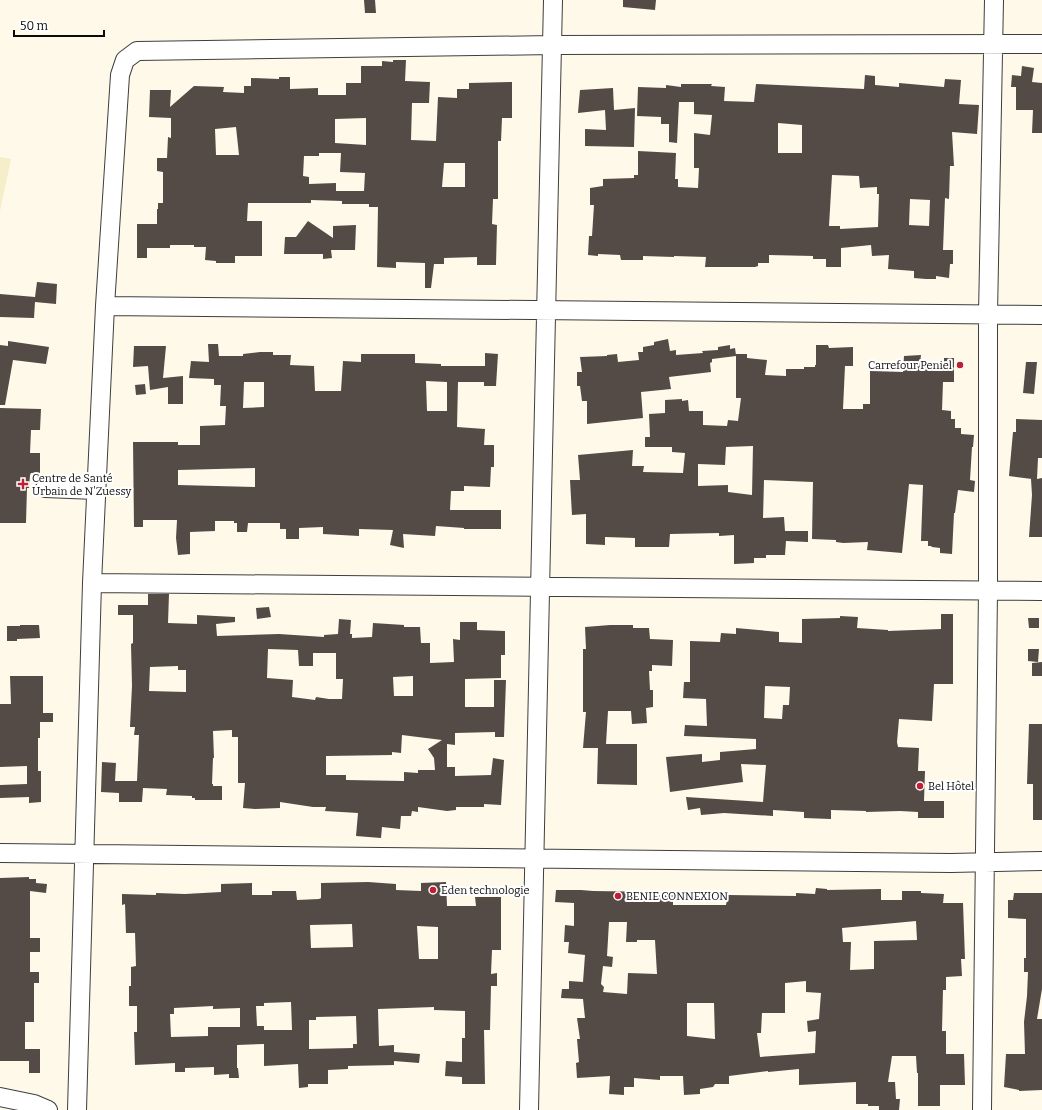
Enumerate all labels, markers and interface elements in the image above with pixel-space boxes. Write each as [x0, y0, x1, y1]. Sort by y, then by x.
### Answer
scale bar [14, 12, 104, 38]
text: 50 m [20, 19, 49, 33]
place label: Carrefour Peniel [868, 359, 952, 372]
marker: Carrefour Peniel [955, 360, 965, 370]
place label: Centre de Santé Urbain de N'Zuessy [32, 472, 131, 498]
marker: Centre de Santé Urbain de N'Zuessy [17, 478, 29, 490]
place label: Bel Hôtel [928, 780, 974, 793]
marker: Bel Hôtel [915, 781, 925, 791]
place label: Eden technologie [441, 884, 530, 897]
marker: Eden technologie [428, 885, 438, 895]
place label: BENIE CONNEXION [626, 890, 728, 903]
marker: BENIE CONNEXION [613, 891, 623, 901]

